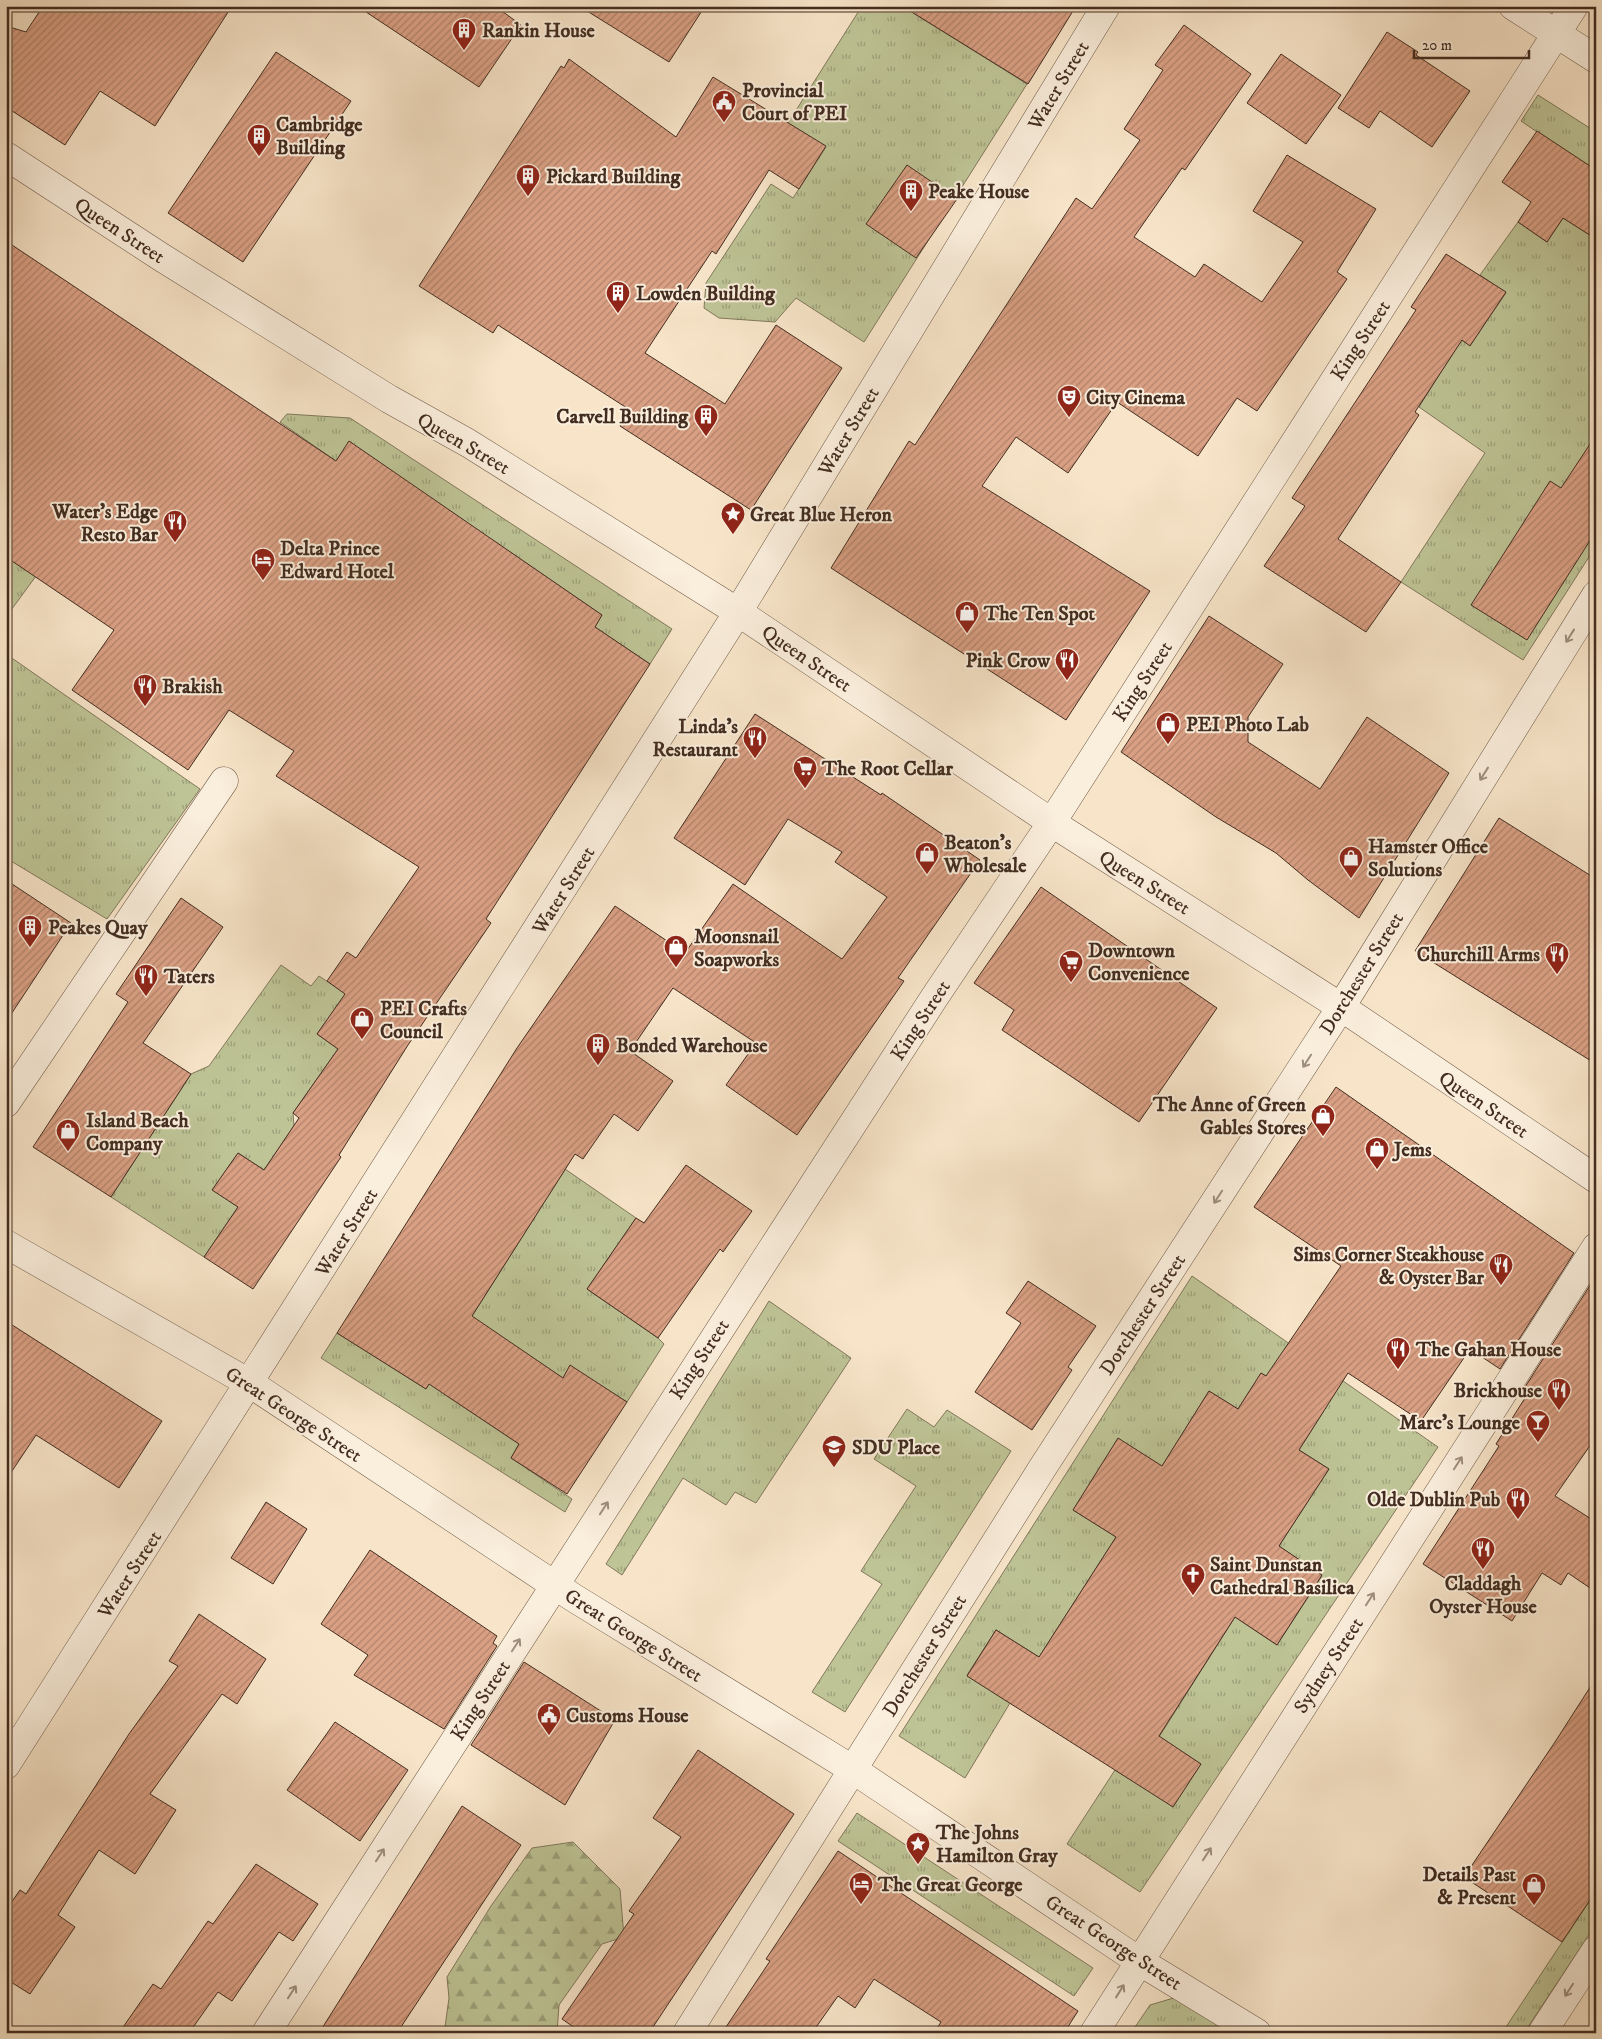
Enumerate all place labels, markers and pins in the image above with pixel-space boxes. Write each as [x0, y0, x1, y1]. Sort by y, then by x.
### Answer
building icon: Rankin House [451, 17, 477, 51]
place label: Rankin House [482, 19, 596, 44]
place label: Provincial Court of PEI [742, 79, 847, 127]
public building icon: Provincial Court of PEI [711, 89, 737, 123]
place label: Cambridge Building [276, 113, 363, 161]
building icon: Cambridge Building [246, 123, 272, 157]
building icon: Pickard Building [515, 163, 541, 197]
place label: Pickard Building [546, 165, 681, 190]
building icon: Peake House [898, 178, 924, 212]
place label: Peake House [928, 180, 1030, 205]
building icon: Lowden Building [605, 280, 631, 314]
place label: Lowden Building [636, 282, 776, 307]
theatre icon: City Cinema [1056, 384, 1082, 418]
place label: City Cinema [1086, 386, 1186, 411]
building icon: Carvell Building [693, 403, 719, 437]
place label: Carvell Building [556, 405, 689, 430]
place label: Water's Edge Resto Bar [51, 500, 159, 548]
place icon: Great Blue Heron [720, 501, 746, 535]
place label: Great Blue Heron [750, 503, 893, 528]
restaurant icon: Water's Edge Resto Bar [162, 509, 188, 543]
place label: Delta Prince Edward Hotel [280, 537, 395, 585]
hotel icon: Delta Prince Edward Hotel [250, 547, 276, 581]
shop icon: The Ten Spot [954, 600, 980, 634]
place label: The Ten Spot [983, 602, 1096, 627]
restaurant icon: Pink Crow [1054, 647, 1080, 681]
place label: Pink Crow [965, 649, 1050, 674]
restaurant icon: Brakish [132, 673, 158, 707]
place label: Brakish [162, 675, 223, 700]
shop icon: PEI Photo Lab [1155, 711, 1181, 745]
place label: PEI Photo Lab [1186, 713, 1309, 738]
place label: Linda's Restaurant [653, 715, 739, 763]
restaurant icon: Linda's Restaurant [742, 725, 768, 759]
supermarket icon: The Root Cellar [792, 755, 818, 789]
place label: The Root Cellar [821, 757, 954, 782]
place label: Beaton's Wholesale [943, 831, 1027, 879]
place label: Hamster Office Solutions [1368, 835, 1489, 883]
shop icon: Beaton's Wholesale [914, 841, 940, 875]
shop icon: Hamster Office Solutions [1338, 845, 1364, 879]
building icon: Peakes Quay [17, 914, 43, 948]
place label: Peakes Quay [48, 916, 148, 941]
place label: Moonsnail Soapworks [694, 925, 780, 973]
shop icon: Moonsnail Soapworks [663, 934, 689, 968]
place label: Downtown Convenience [1088, 939, 1190, 987]
restaurant icon: Churchill Arms [1544, 941, 1570, 975]
place label: Churchill Arms [1417, 943, 1540, 968]
supermarket icon: Downtown Convenience [1058, 949, 1084, 983]
restaurant icon: Taters [133, 963, 159, 997]
place label: Taters [163, 965, 215, 990]
place label: PEI Crafts Council [380, 997, 467, 1045]
shop icon: PEI Crafts Council [349, 1006, 375, 1040]
building icon: Bonded Warehouse [585, 1032, 611, 1066]
place label: Bonded Warehouse [616, 1034, 768, 1059]
place label: The Anne of Green Gables Stores [1152, 1093, 1307, 1141]
shop icon: The Anne of Green Gables Stores [1310, 1103, 1336, 1137]
place label: Island Beach Company [86, 1109, 189, 1157]
shop icon: Island Beach Company [55, 1118, 81, 1152]
shop icon: Jems [1364, 1136, 1390, 1170]
place label: Jems [1392, 1138, 1432, 1163]
place label: Sims Corner Steakhouse & Oyster Bar [1293, 1243, 1485, 1291]
restaurant icon: Sims Corner Steakhouse & Oyster Bar [1488, 1252, 1514, 1286]
restaurant icon: The Gahan House [1385, 1336, 1411, 1370]
place label: The Gahan House [1415, 1338, 1562, 1363]
restaurant icon: Brickhouse [1546, 1377, 1572, 1411]
place label: Brickhouse [1454, 1379, 1543, 1404]
bar icon: Marc's Lounge [1525, 1409, 1551, 1443]
place label: Marc's Lounge [1399, 1411, 1521, 1436]
school or university icon: SDU Place [821, 1434, 847, 1468]
place label: SDU Place [852, 1436, 941, 1461]
restaurant icon: Olde Dublin Pub [1505, 1486, 1531, 1520]
place label: Olde Dublin Pub [1367, 1488, 1501, 1513]
restaurant icon: Claddagh Oyster House [1470, 1536, 1496, 1570]
place label: Saint Dunstan Cathedral Basilica [1210, 1553, 1355, 1601]
church icon: Saint Dunstan Cathedral Basilica [1180, 1562, 1206, 1596]
place label: Claddagh Oyster House [1429, 1572, 1538, 1620]
public building icon: Customs House [536, 1702, 562, 1736]
place label: Customs House [566, 1704, 689, 1729]
place label: The Johns Hamilton Gray [935, 1821, 1058, 1869]
place icon: The Johns Hamilton Gray [905, 1831, 931, 1865]
place label: Details Past & Present [1423, 1863, 1517, 1911]
hotel icon: The Great George [848, 1871, 874, 1905]
shop icon: Details Past & Present [1521, 1872, 1547, 1906]
place label: The Great George [877, 1873, 1023, 1898]

